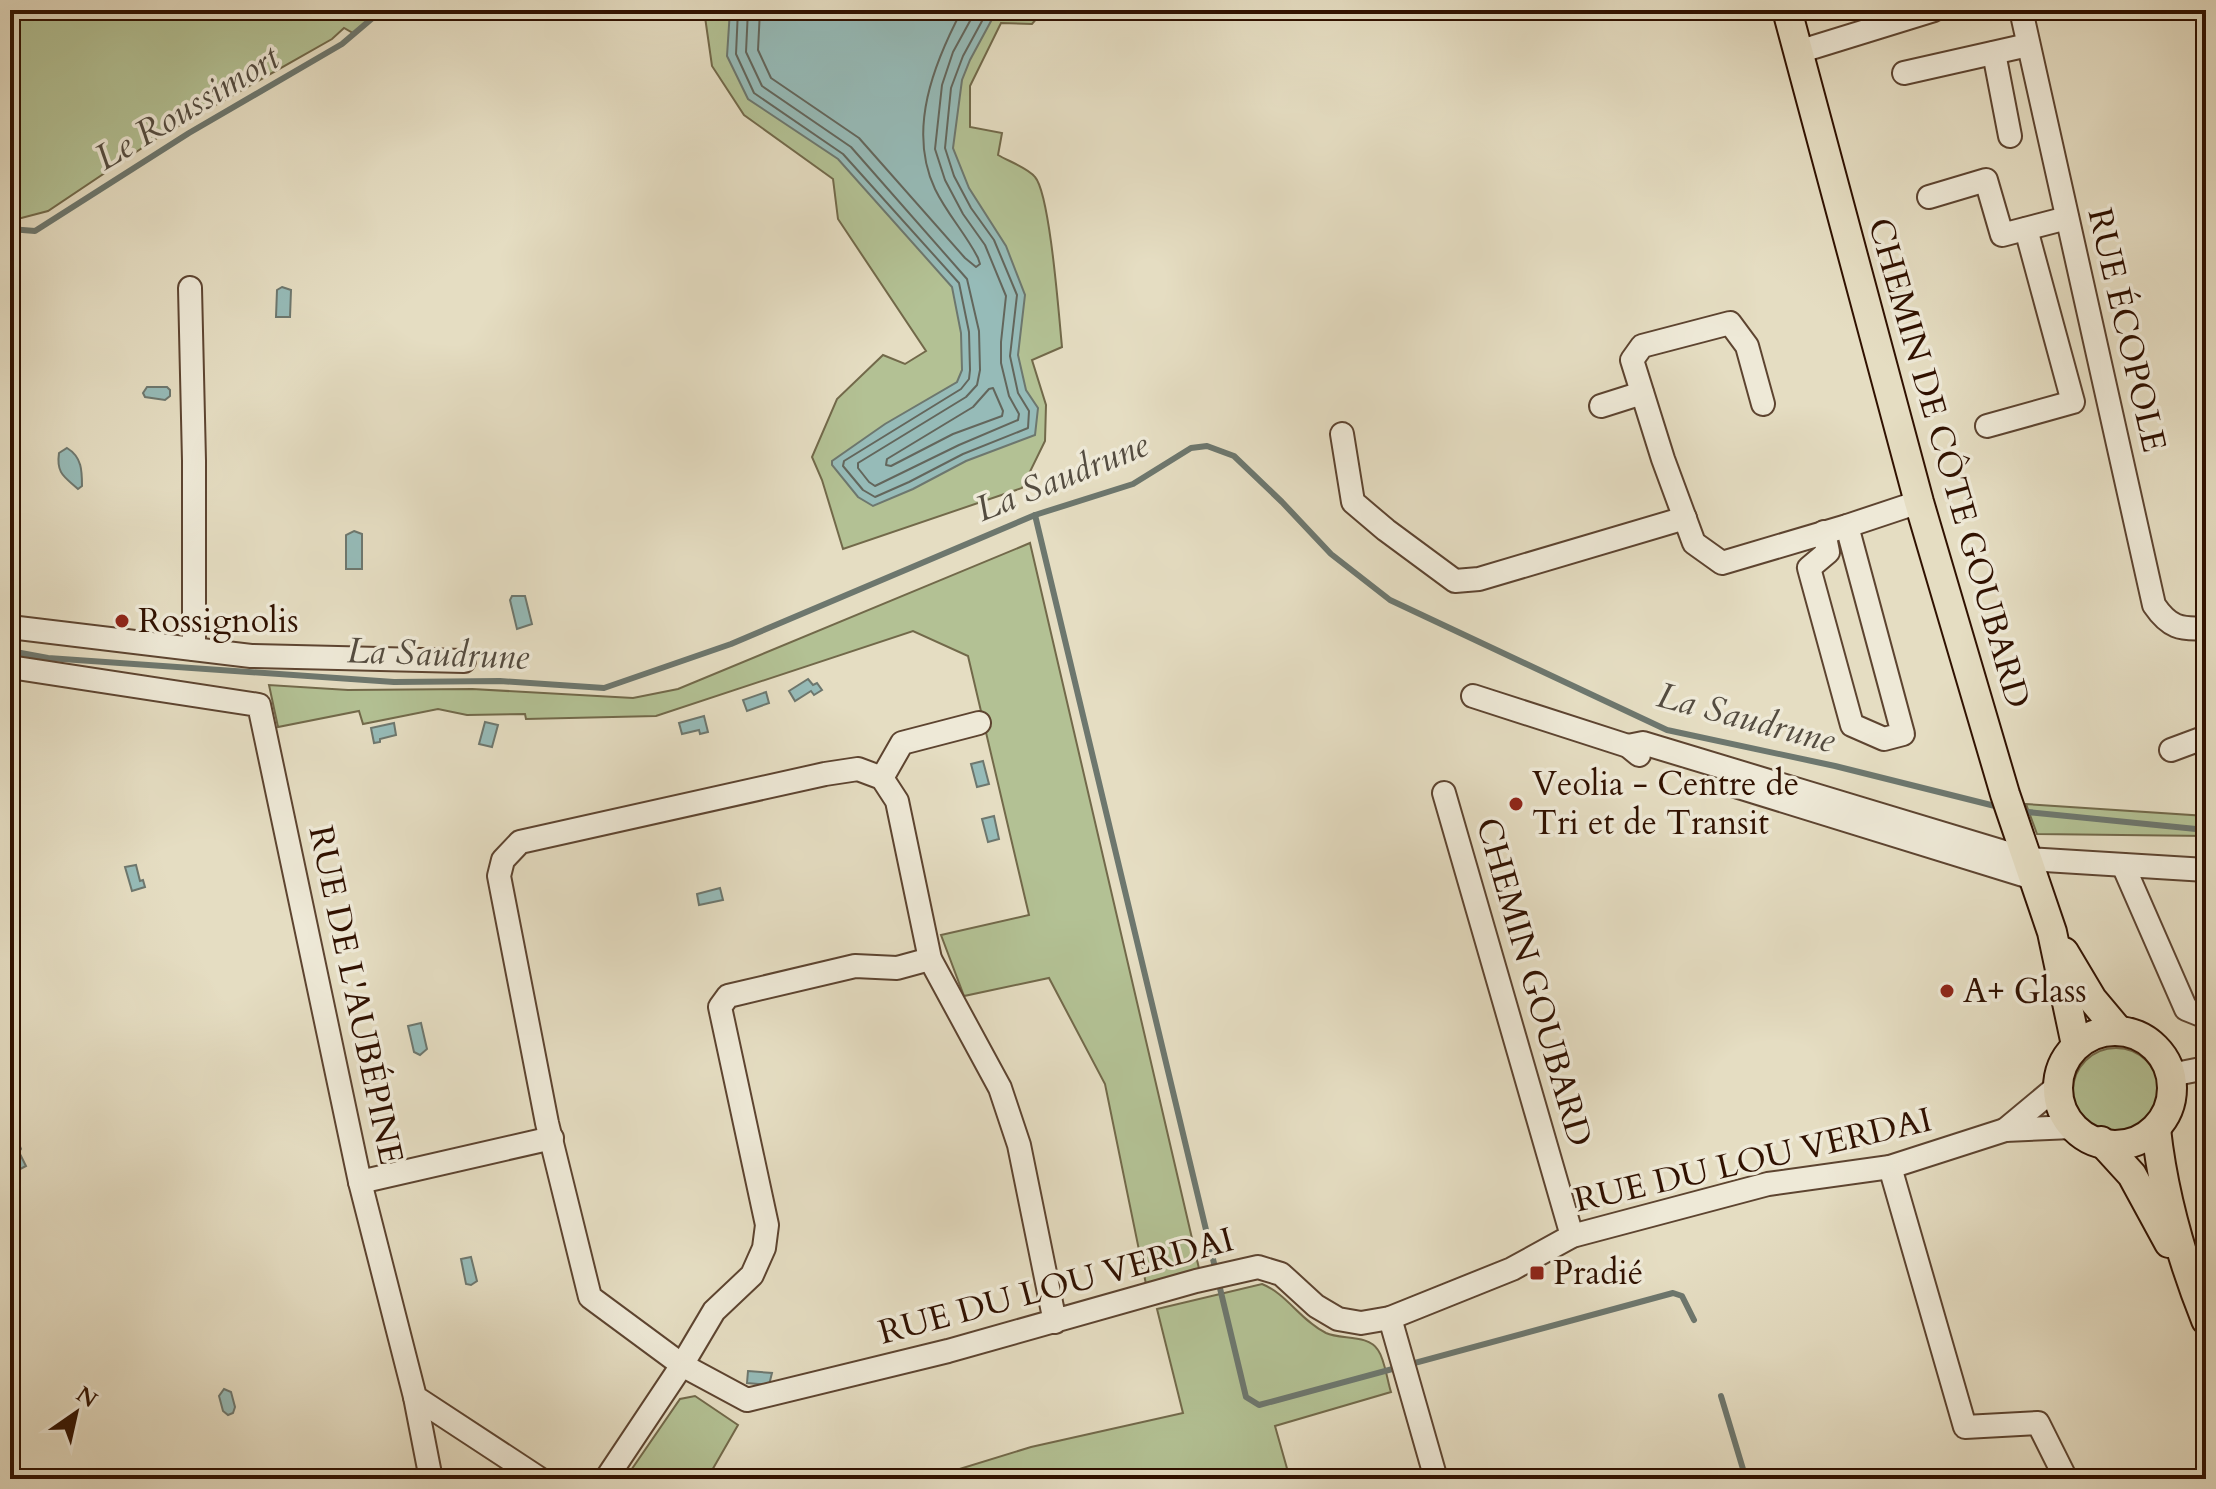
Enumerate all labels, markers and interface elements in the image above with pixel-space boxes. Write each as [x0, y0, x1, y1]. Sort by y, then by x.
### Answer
water label: Le Roussimort [86, 33, 290, 182]
street label: RUE ÉCOPOLE [2077, 204, 2177, 456]
street label: CHEMIN DE CÔTE GOUBARD [1857, 213, 2041, 713]
water label: La Saudrune [968, 420, 1157, 534]
place label: Rossignolis [138, 598, 299, 644]
marker: Rossignolis [113, 612, 131, 630]
water label: La Saudrune [346, 626, 531, 682]
water label: La Saudrune [1652, 671, 1841, 766]
place label: Veolia - Centre de Tri et de Transit [1532, 761, 1799, 846]
marker: Veolia - Centre de Tri et de Transit [1507, 795, 1525, 813]
street label: CHEMIN GOUBARD [1465, 812, 1603, 1152]
street label: RUE DE L'AUBÉPINE [298, 821, 414, 1169]
place label: A+ Glass [1963, 968, 2087, 1014]
marker: A+ Glass [1938, 982, 1956, 1000]
street label: RUE DU LOU VERDAI [1570, 1096, 1936, 1224]
street label: RUE DU LOU VERDAI [873, 1216, 1239, 1356]
place label: Pradié [1553, 1250, 1643, 1296]
marker: Pradié [1528, 1264, 1546, 1282]
north arrow [36, 1373, 116, 1453]
text: N [70, 1379, 103, 1415]

